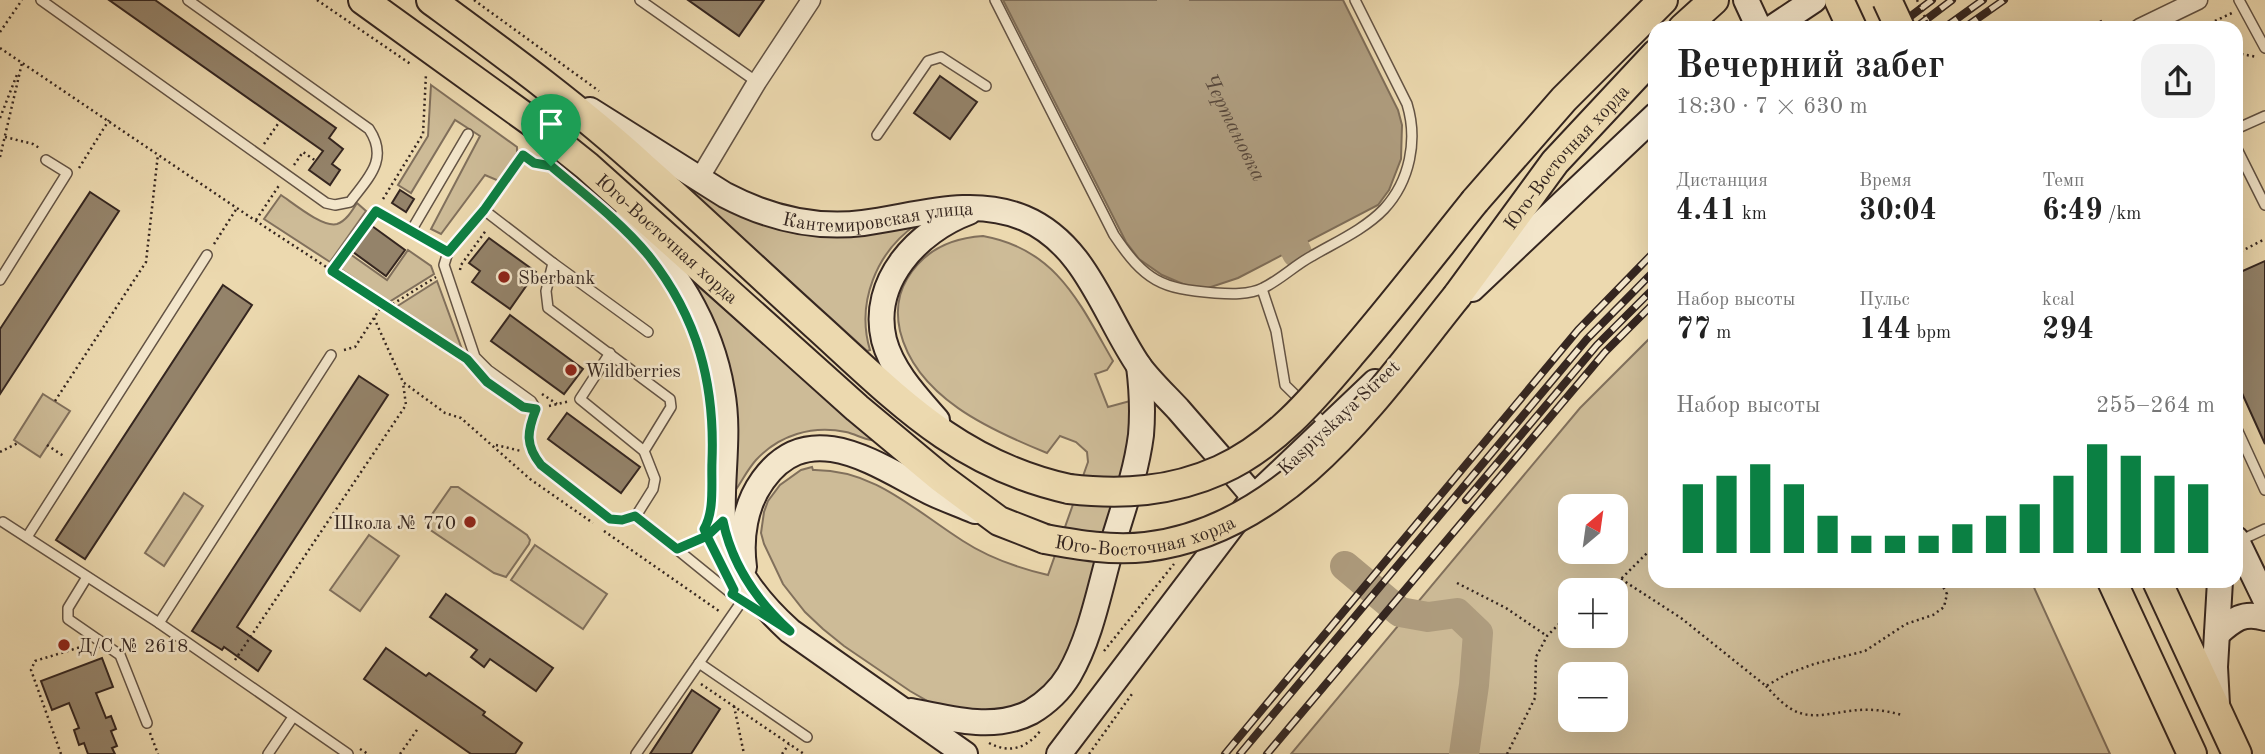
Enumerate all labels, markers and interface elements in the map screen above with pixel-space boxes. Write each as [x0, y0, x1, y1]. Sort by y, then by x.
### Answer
button: share [2141, 44, 2215, 118]
text: Вечерний забег [1676, 48, 1945, 86]
water label: Чертановка [1198, 71, 1269, 185]
street label: Юго-Восточная хорда [1502, 82, 1634, 234]
pin [521, 94, 581, 166]
text: 18:30 · 7 × 630 m [1676, 95, 1868, 118]
icon: arrive [532, 105, 570, 143]
street label: Юго-Восточная хорда [591, 172, 741, 309]
text: Дистанция [1676, 172, 1768, 191]
text: Время [1859, 172, 1912, 191]
text: Темп [2042, 172, 2084, 191]
text: 4.41 [1676, 196, 1737, 226]
text: 30:04 [1859, 196, 1937, 226]
text: 6:49 [2042, 196, 2103, 226]
street label: Кантемировская улица [780, 201, 974, 237]
text: km [1737, 205, 1767, 224]
text: /km [2103, 205, 2141, 224]
marker: Sberbank [496, 269, 512, 285]
place label: Sberbank [518, 270, 595, 289]
text: Набор высоты [1676, 291, 1795, 310]
text: Пульс [1859, 291, 1910, 310]
text: kcal [2042, 291, 2075, 310]
text: 77 [1676, 315, 1711, 345]
text: 144 [1859, 315, 1911, 345]
text: 294 [2042, 315, 2094, 345]
text: m [1711, 324, 1731, 343]
text: bpm [1911, 324, 1951, 343]
street label: Kaspiyskaya Street [1275, 358, 1404, 480]
marker: Wildberries [563, 362, 579, 378]
place label: Wildberries [585, 363, 681, 382]
text: Набор высоты [1676, 394, 1820, 417]
text: 255–264 m [2096, 394, 2215, 417]
north arrow [1558, 494, 1628, 564]
map controls [1558, 494, 1628, 732]
street label: Юго-Восточная хорда [1053, 513, 1239, 560]
marker: Школа № 770 [462, 514, 478, 530]
place label: Школа № 770 [333, 515, 456, 534]
button: + [1558, 578, 1628, 648]
marker: Д/C № 2618 [56, 637, 72, 653]
place label: Д/C № 2618 [78, 638, 188, 657]
button: − [1558, 662, 1628, 732]

